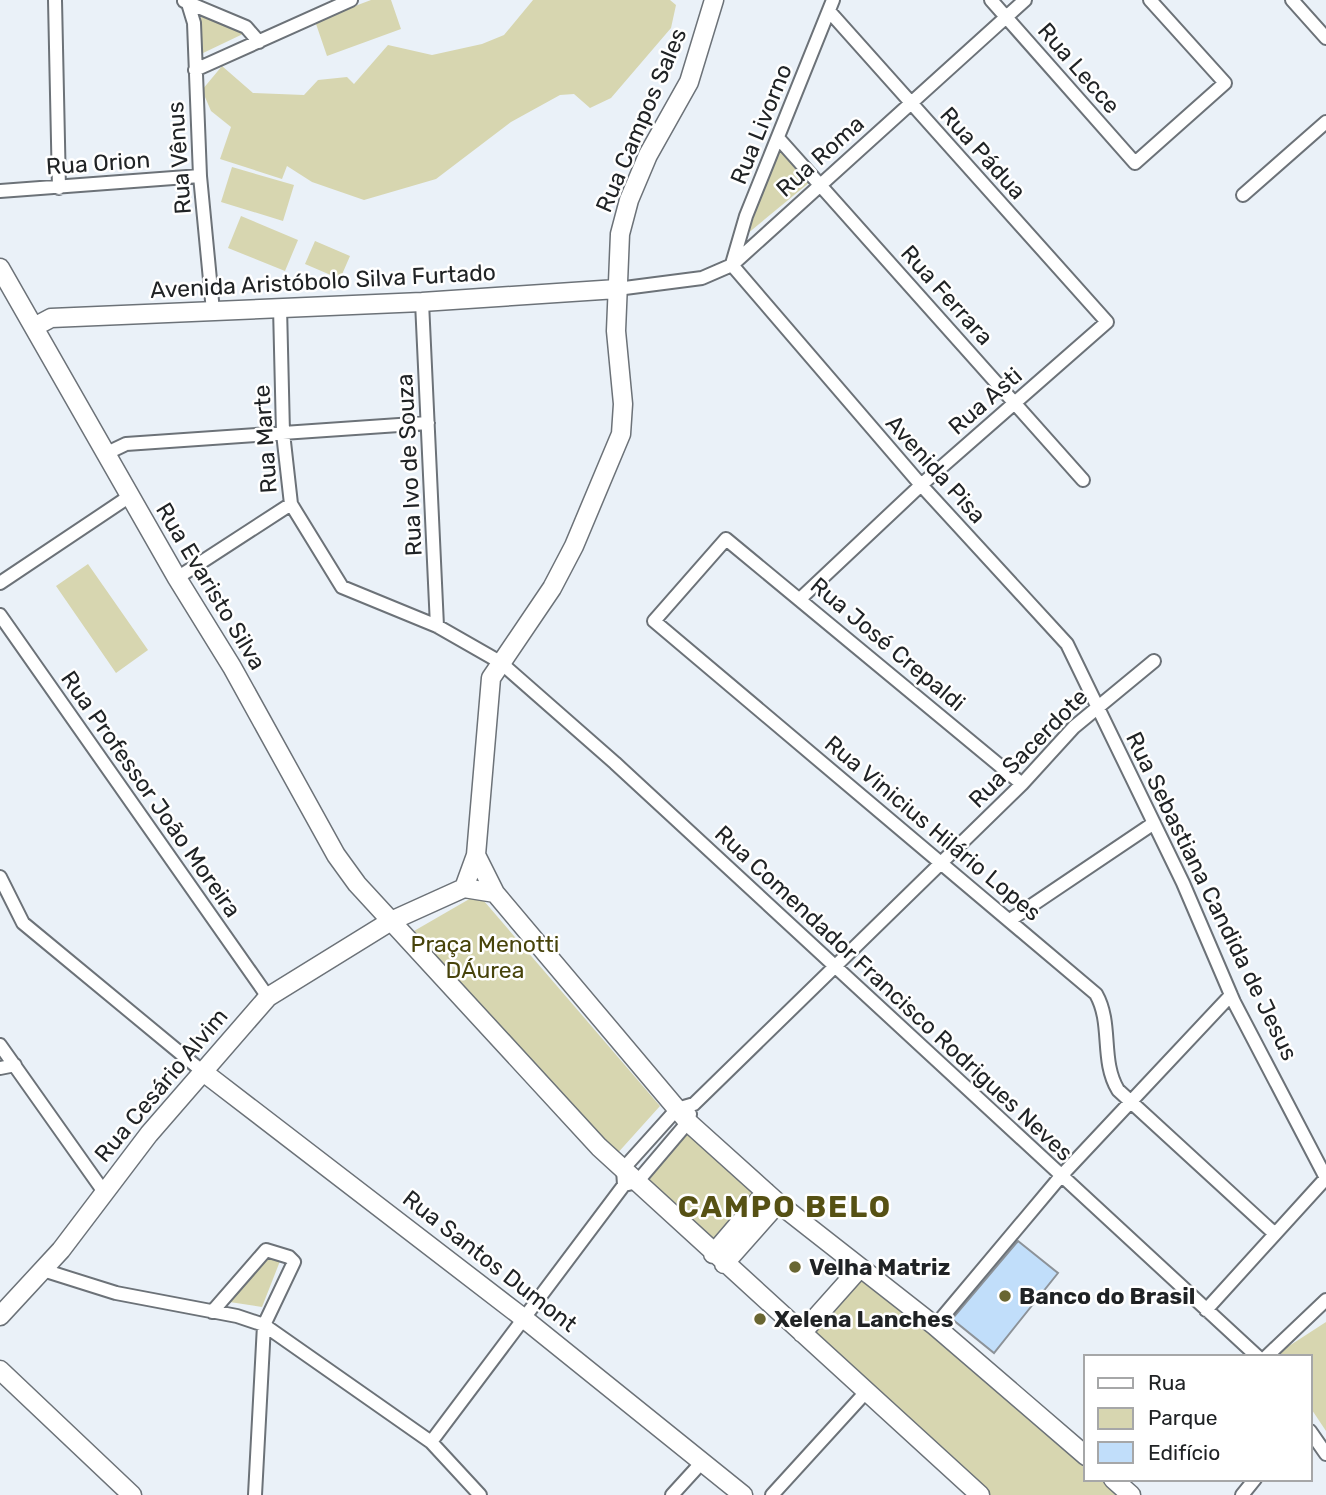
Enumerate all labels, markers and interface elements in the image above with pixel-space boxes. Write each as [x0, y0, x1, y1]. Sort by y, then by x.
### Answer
street label: Rua Lecce [1032, 17, 1126, 119]
street label: Rua Campos Sales [590, 24, 692, 216]
street label: Rua Livorno [724, 60, 798, 188]
street label: Rua Vênus [161, 101, 197, 215]
street label: Rua Pádua [934, 101, 1032, 205]
street label: Rua Roma [770, 109, 870, 203]
street label: Rua Orion [45, 145, 151, 181]
street label: Rua Ferrara [895, 239, 999, 351]
street label: Avenida Aristóbolo Silva Furtado [149, 258, 497, 304]
street label: Rua Asti [942, 361, 1028, 441]
street label: Rua Ivo de Souza [390, 373, 428, 557]
street label: Rua Marte [247, 384, 283, 494]
street label: Avenida Pisa [880, 409, 992, 529]
street label: Rua Evaristo Silva [150, 497, 272, 675]
street label: Rua José Crepaldi [805, 571, 971, 717]
street label: Rua Professor João Moreira [55, 665, 247, 923]
street label: Rua Sacerdote [963, 683, 1093, 813]
street label: Rua Sebastiana Candida de Jesus [1120, 727, 1304, 1065]
street label: Rua Vinicius Hilário Lopes [819, 729, 1047, 927]
street label: Rua Comendador Francisco Rodrigues Neves [709, 819, 1079, 1167]
park label: Praça Menotti DÁurea [411, 930, 559, 984]
street label: Rua Cesário Alvim [89, 1002, 233, 1168]
street label: Rua Santos Dumont [397, 1184, 583, 1338]
district label: CAMPO BELO [678, 1189, 892, 1225]
place label: Velha Matriz [809, 1253, 950, 1281]
marker: Velha Matriz [787, 1259, 803, 1275]
place label: Banco do Brasil [1019, 1282, 1195, 1310]
marker: Banco do Brasil [997, 1288, 1013, 1304]
place label: Xelena Lanches [774, 1305, 954, 1333]
marker: Xelena Lanches [752, 1311, 768, 1327]
legend [1084, 1355, 1312, 1481]
text: Rua [1148, 1370, 1186, 1395]
text: Parque [1148, 1405, 1218, 1430]
text: Edifício [1148, 1440, 1220, 1465]

